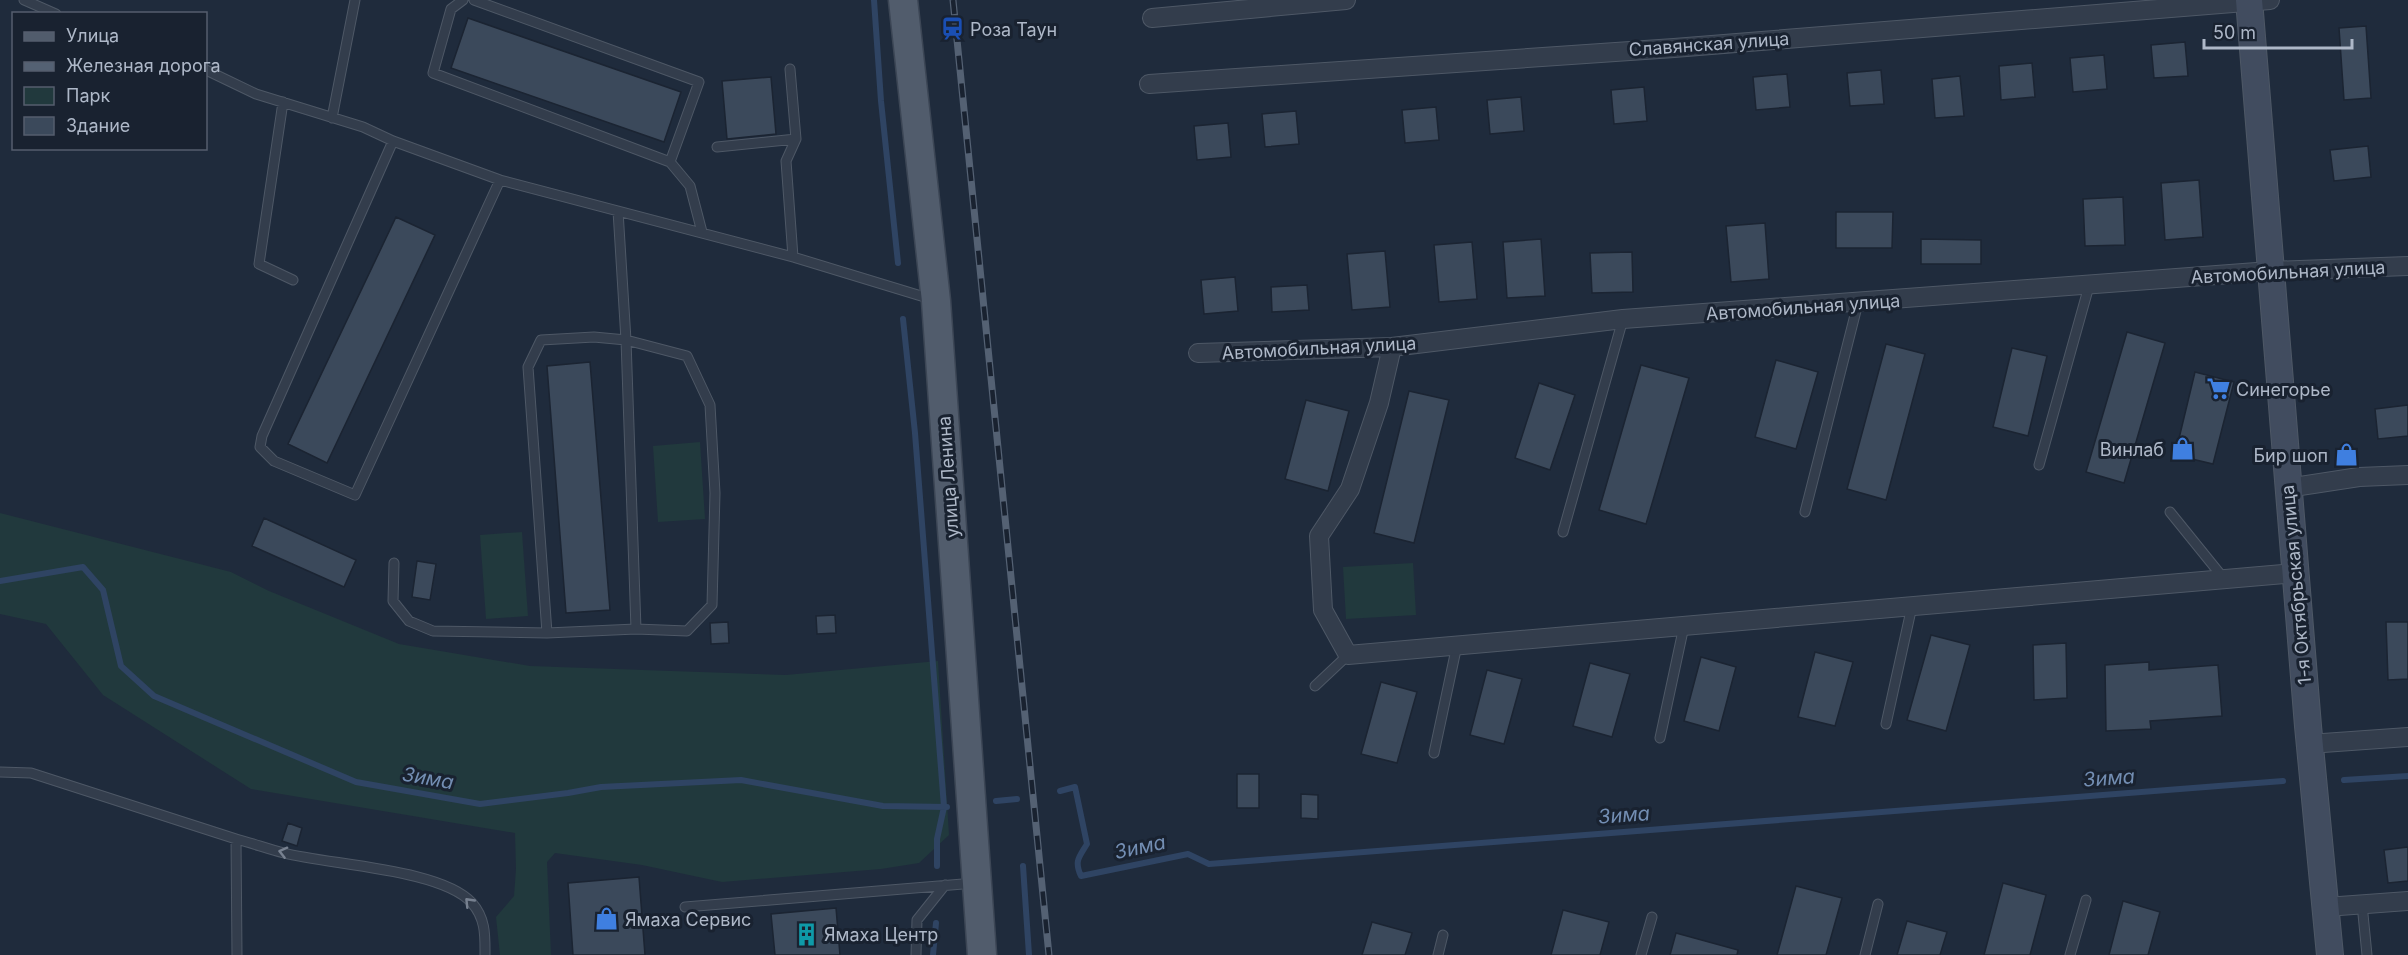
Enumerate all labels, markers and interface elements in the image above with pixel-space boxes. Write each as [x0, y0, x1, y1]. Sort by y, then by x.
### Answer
legend [12, 12, 207, 150]
scale bar [2204, 12, 2352, 50]
station icon: Роза Таун [939, 16, 965, 42]
place label: Роза Таун [970, 19, 1057, 40]
text: 50 m [2213, 22, 2256, 43]
text: Улица [66, 25, 119, 46]
street label: Славянская улица [1628, 28, 1790, 60]
text: Железная дорога [66, 55, 221, 76]
text: Парк [66, 85, 111, 106]
text: Здание [66, 115, 130, 136]
street label: Автомобильная улица [2190, 256, 2386, 288]
street label: Автомобильная улица [1705, 290, 1901, 324]
street label: Автомобильная улица [1221, 332, 1417, 364]
supermarket icon: Синегорье [2205, 376, 2231, 402]
place label: Синегорье [2236, 379, 2331, 400]
street label: улица Ленина [933, 415, 963, 539]
shop icon: Винлаб [2169, 436, 2195, 462]
place label: Винлаб [2100, 439, 2164, 460]
shop icon: Бир шоп [2333, 442, 2359, 468]
place label: Бир шоп [2253, 445, 2328, 466]
street label: 1-я Октябрьская улица [2277, 484, 2315, 686]
water label: Зима [400, 762, 456, 794]
water label: Зима [2082, 764, 2136, 792]
water label: Зима [1597, 801, 1651, 829]
water label: Зима [1112, 830, 1168, 864]
one-way arrow [278, 847, 288, 860]
one-way arrow [465, 898, 476, 908]
shop icon: Ямаха Сервис [594, 906, 620, 932]
place label: Ямаха Сервис [625, 909, 751, 930]
building icon: Ямаха Центр [793, 921, 819, 947]
place label: Ямаха Центр [824, 924, 938, 945]

